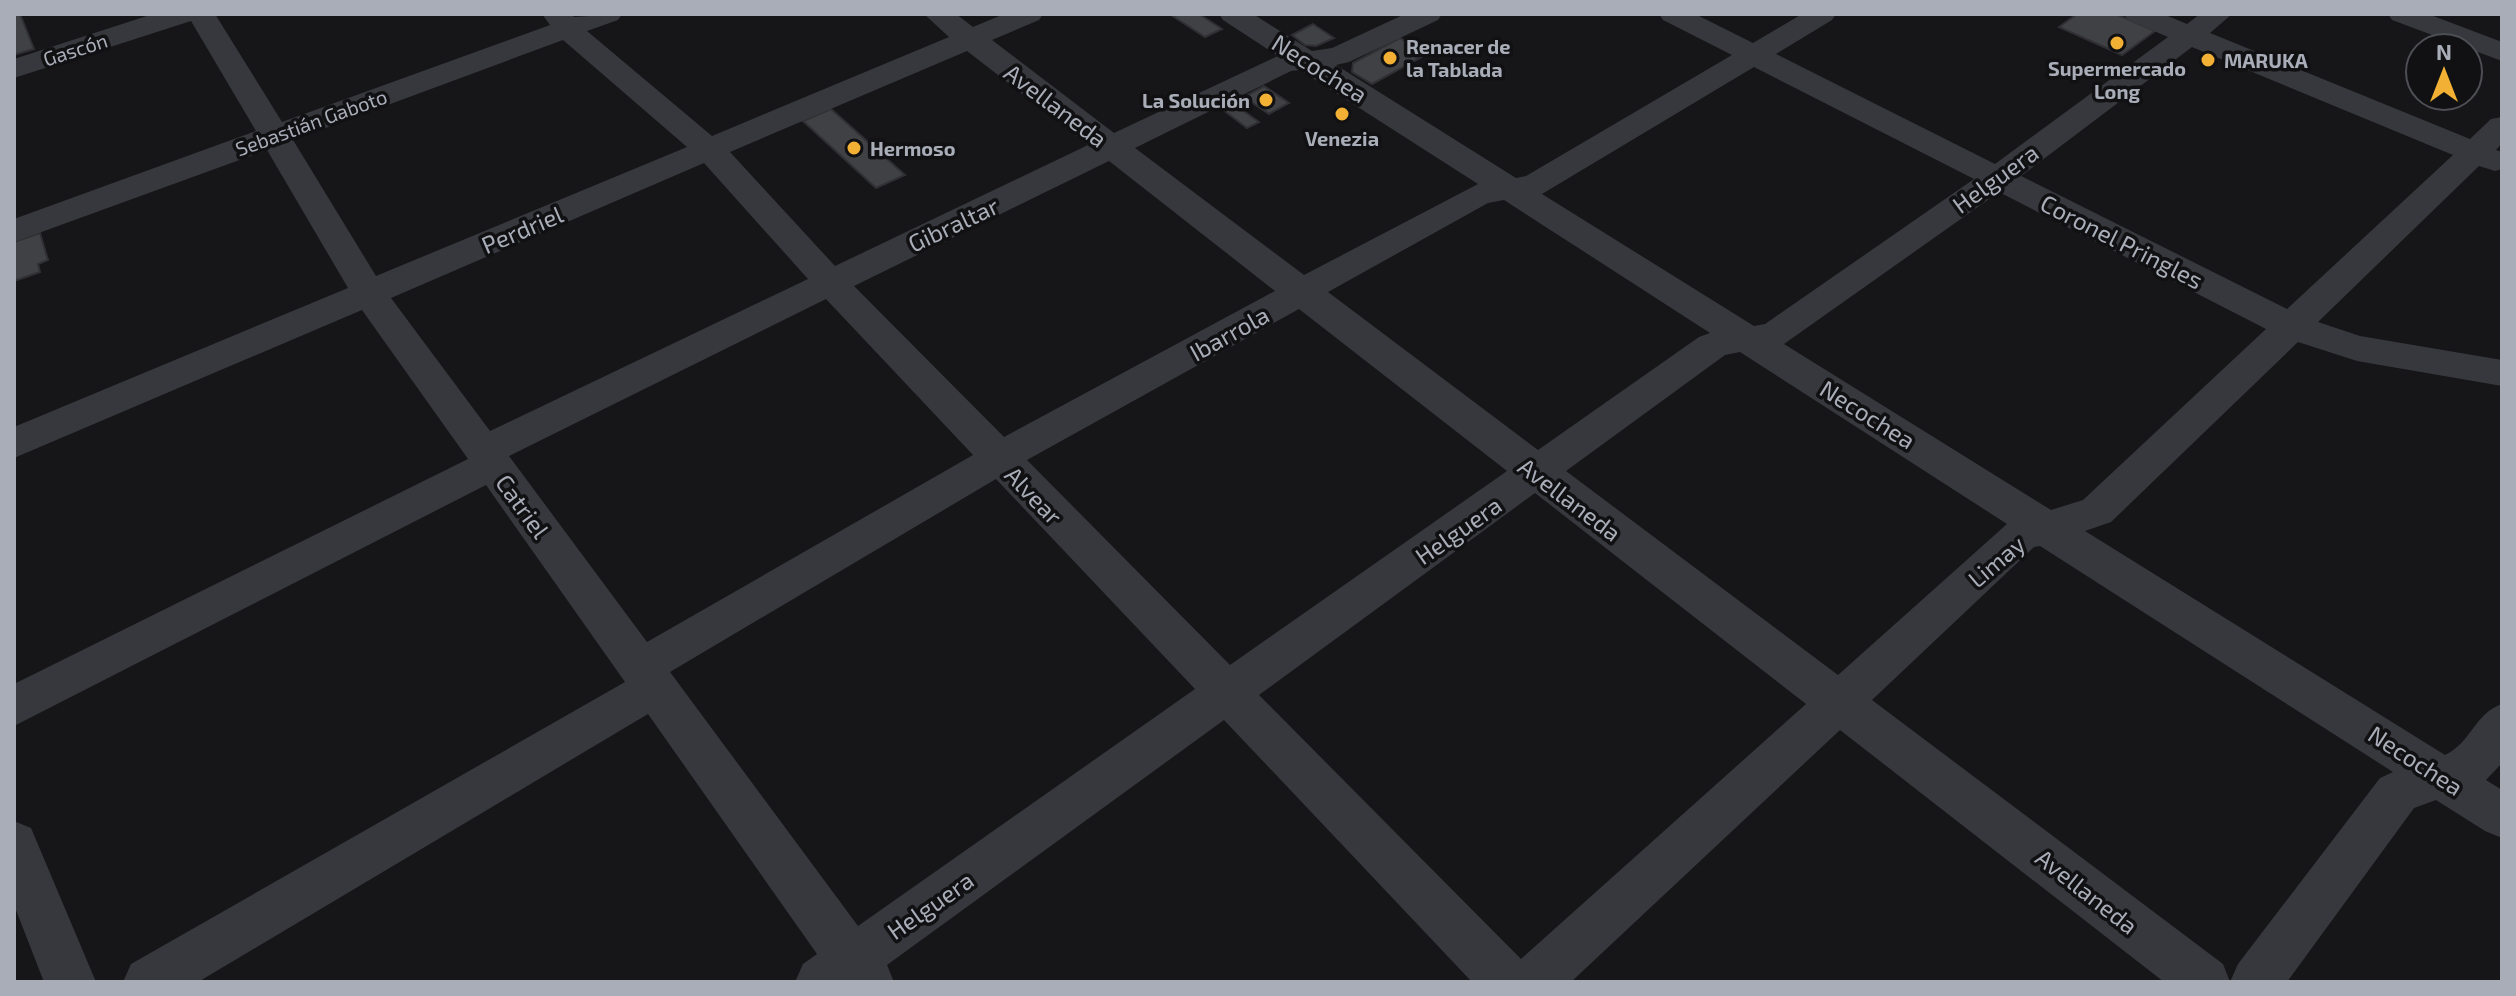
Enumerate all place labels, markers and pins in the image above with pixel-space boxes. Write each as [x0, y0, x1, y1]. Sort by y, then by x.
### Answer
place label: Renacer de la Tablada [1406, 34, 1511, 81]
marker: Supermercado Long [2108, 34, 2126, 52]
place label: MARUKA [2224, 48, 2309, 72]
marker: Renacer de la Tablada [1381, 49, 1399, 67]
marker: MARUKA [2199, 51, 2217, 69]
place label: Supermercado Long [2048, 56, 2186, 103]
place label: La Solución [1142, 88, 1250, 112]
marker: La Solución [1257, 91, 1275, 109]
marker: Venezia [1333, 105, 1351, 123]
place label: Venezia [1305, 126, 1379, 150]
place label: Hermoso [870, 136, 955, 160]
marker: Hermoso [845, 139, 863, 157]

